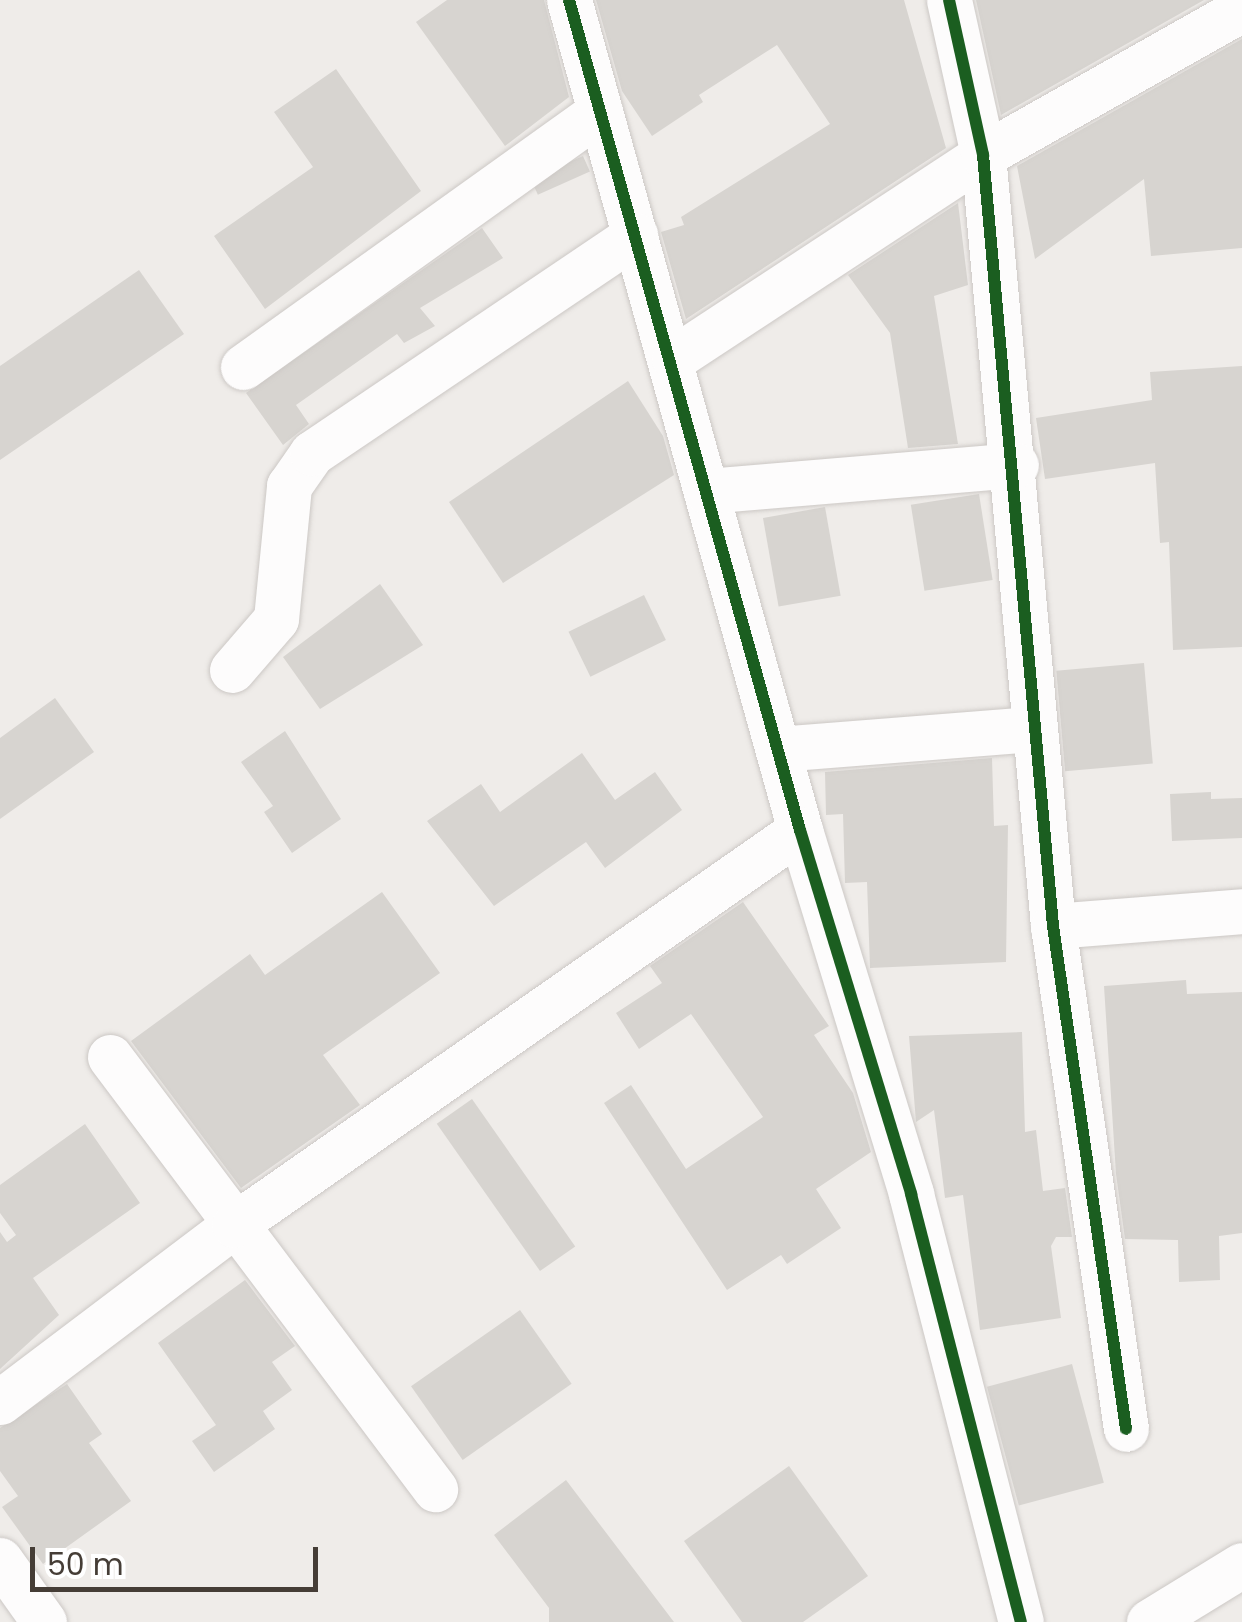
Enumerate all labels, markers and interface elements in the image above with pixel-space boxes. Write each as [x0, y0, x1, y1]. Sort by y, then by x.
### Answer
scale bar [35, 1527, 322, 1589]
text: 50 m [47, 1543, 124, 1586]

